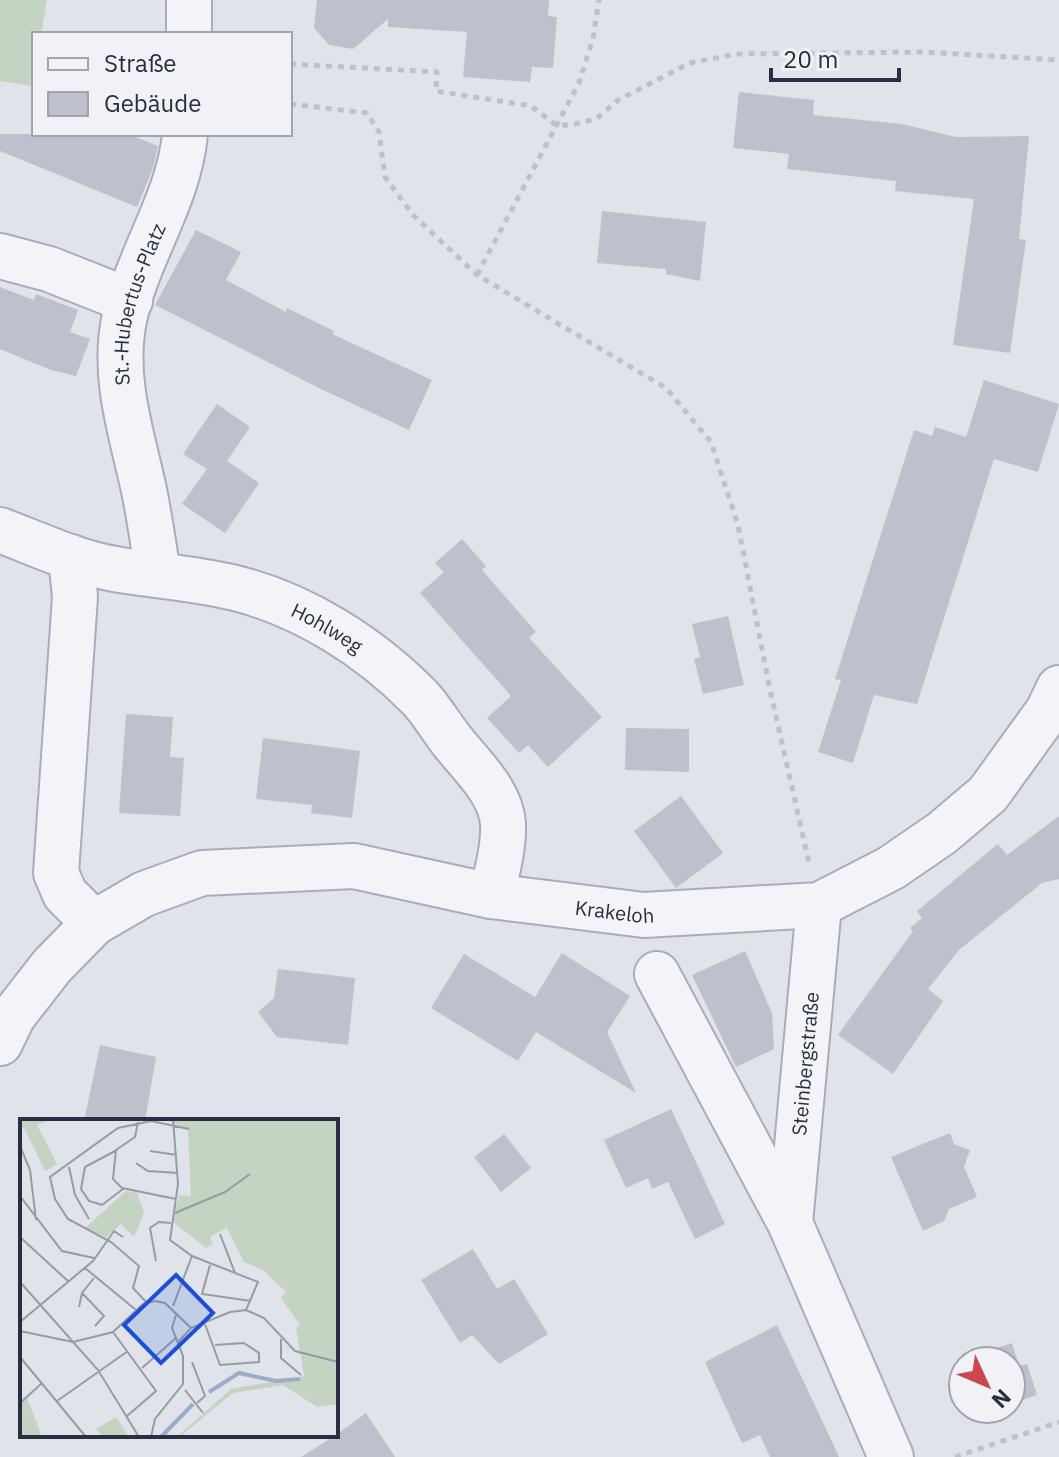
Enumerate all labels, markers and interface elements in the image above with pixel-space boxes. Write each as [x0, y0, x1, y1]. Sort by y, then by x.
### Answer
legend [32, 32, 292, 136]
scale bar [771, 32, 899, 82]
text: 20 m [783, 43, 838, 75]
text: Straße [104, 47, 176, 79]
text: Gebäude [104, 87, 201, 119]
street label: St.-Hubertus-Platz [107, 219, 171, 387]
street label: Hohlweg [287, 596, 369, 659]
street label: Krakeloh [573, 893, 655, 929]
street label: Steinbergstraße [785, 991, 825, 1137]
inset map [20, 1119, 338, 1437]
north arrow [947, 1345, 1027, 1425]
text: N [986, 1383, 1018, 1415]

